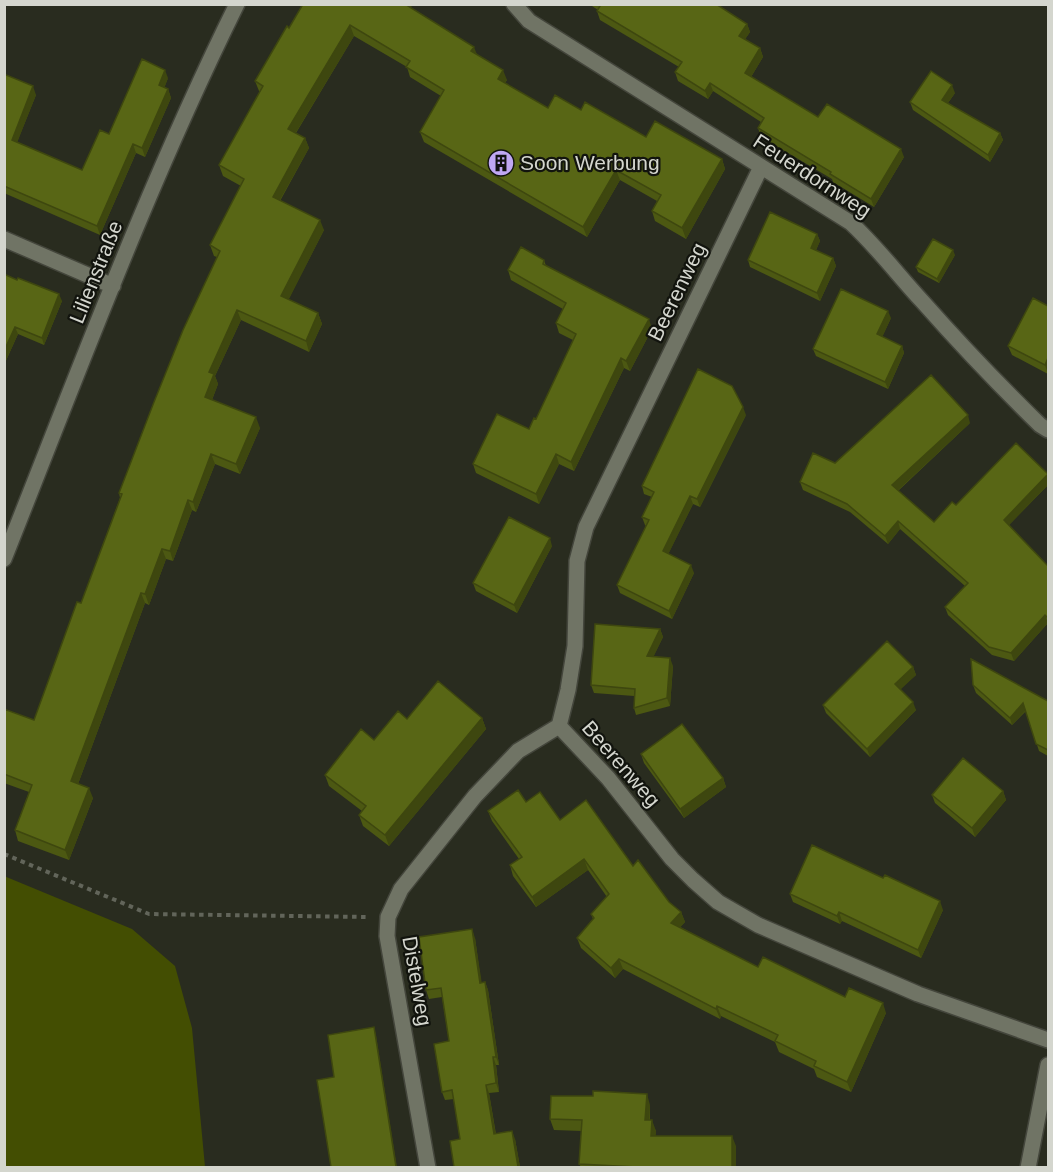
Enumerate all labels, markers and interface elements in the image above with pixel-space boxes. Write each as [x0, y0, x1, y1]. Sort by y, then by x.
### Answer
street label: Feuerdornweg [749, 129, 875, 222]
building icon: Soon Werbung [486, 148, 516, 178]
place label: Soon Werbung [520, 151, 660, 174]
street label: Lilienstraße [65, 217, 127, 326]
street label: Beerenweg [643, 239, 710, 345]
street label: Beerenweg [578, 716, 665, 811]
street label: Distelweg [398, 934, 437, 1028]

